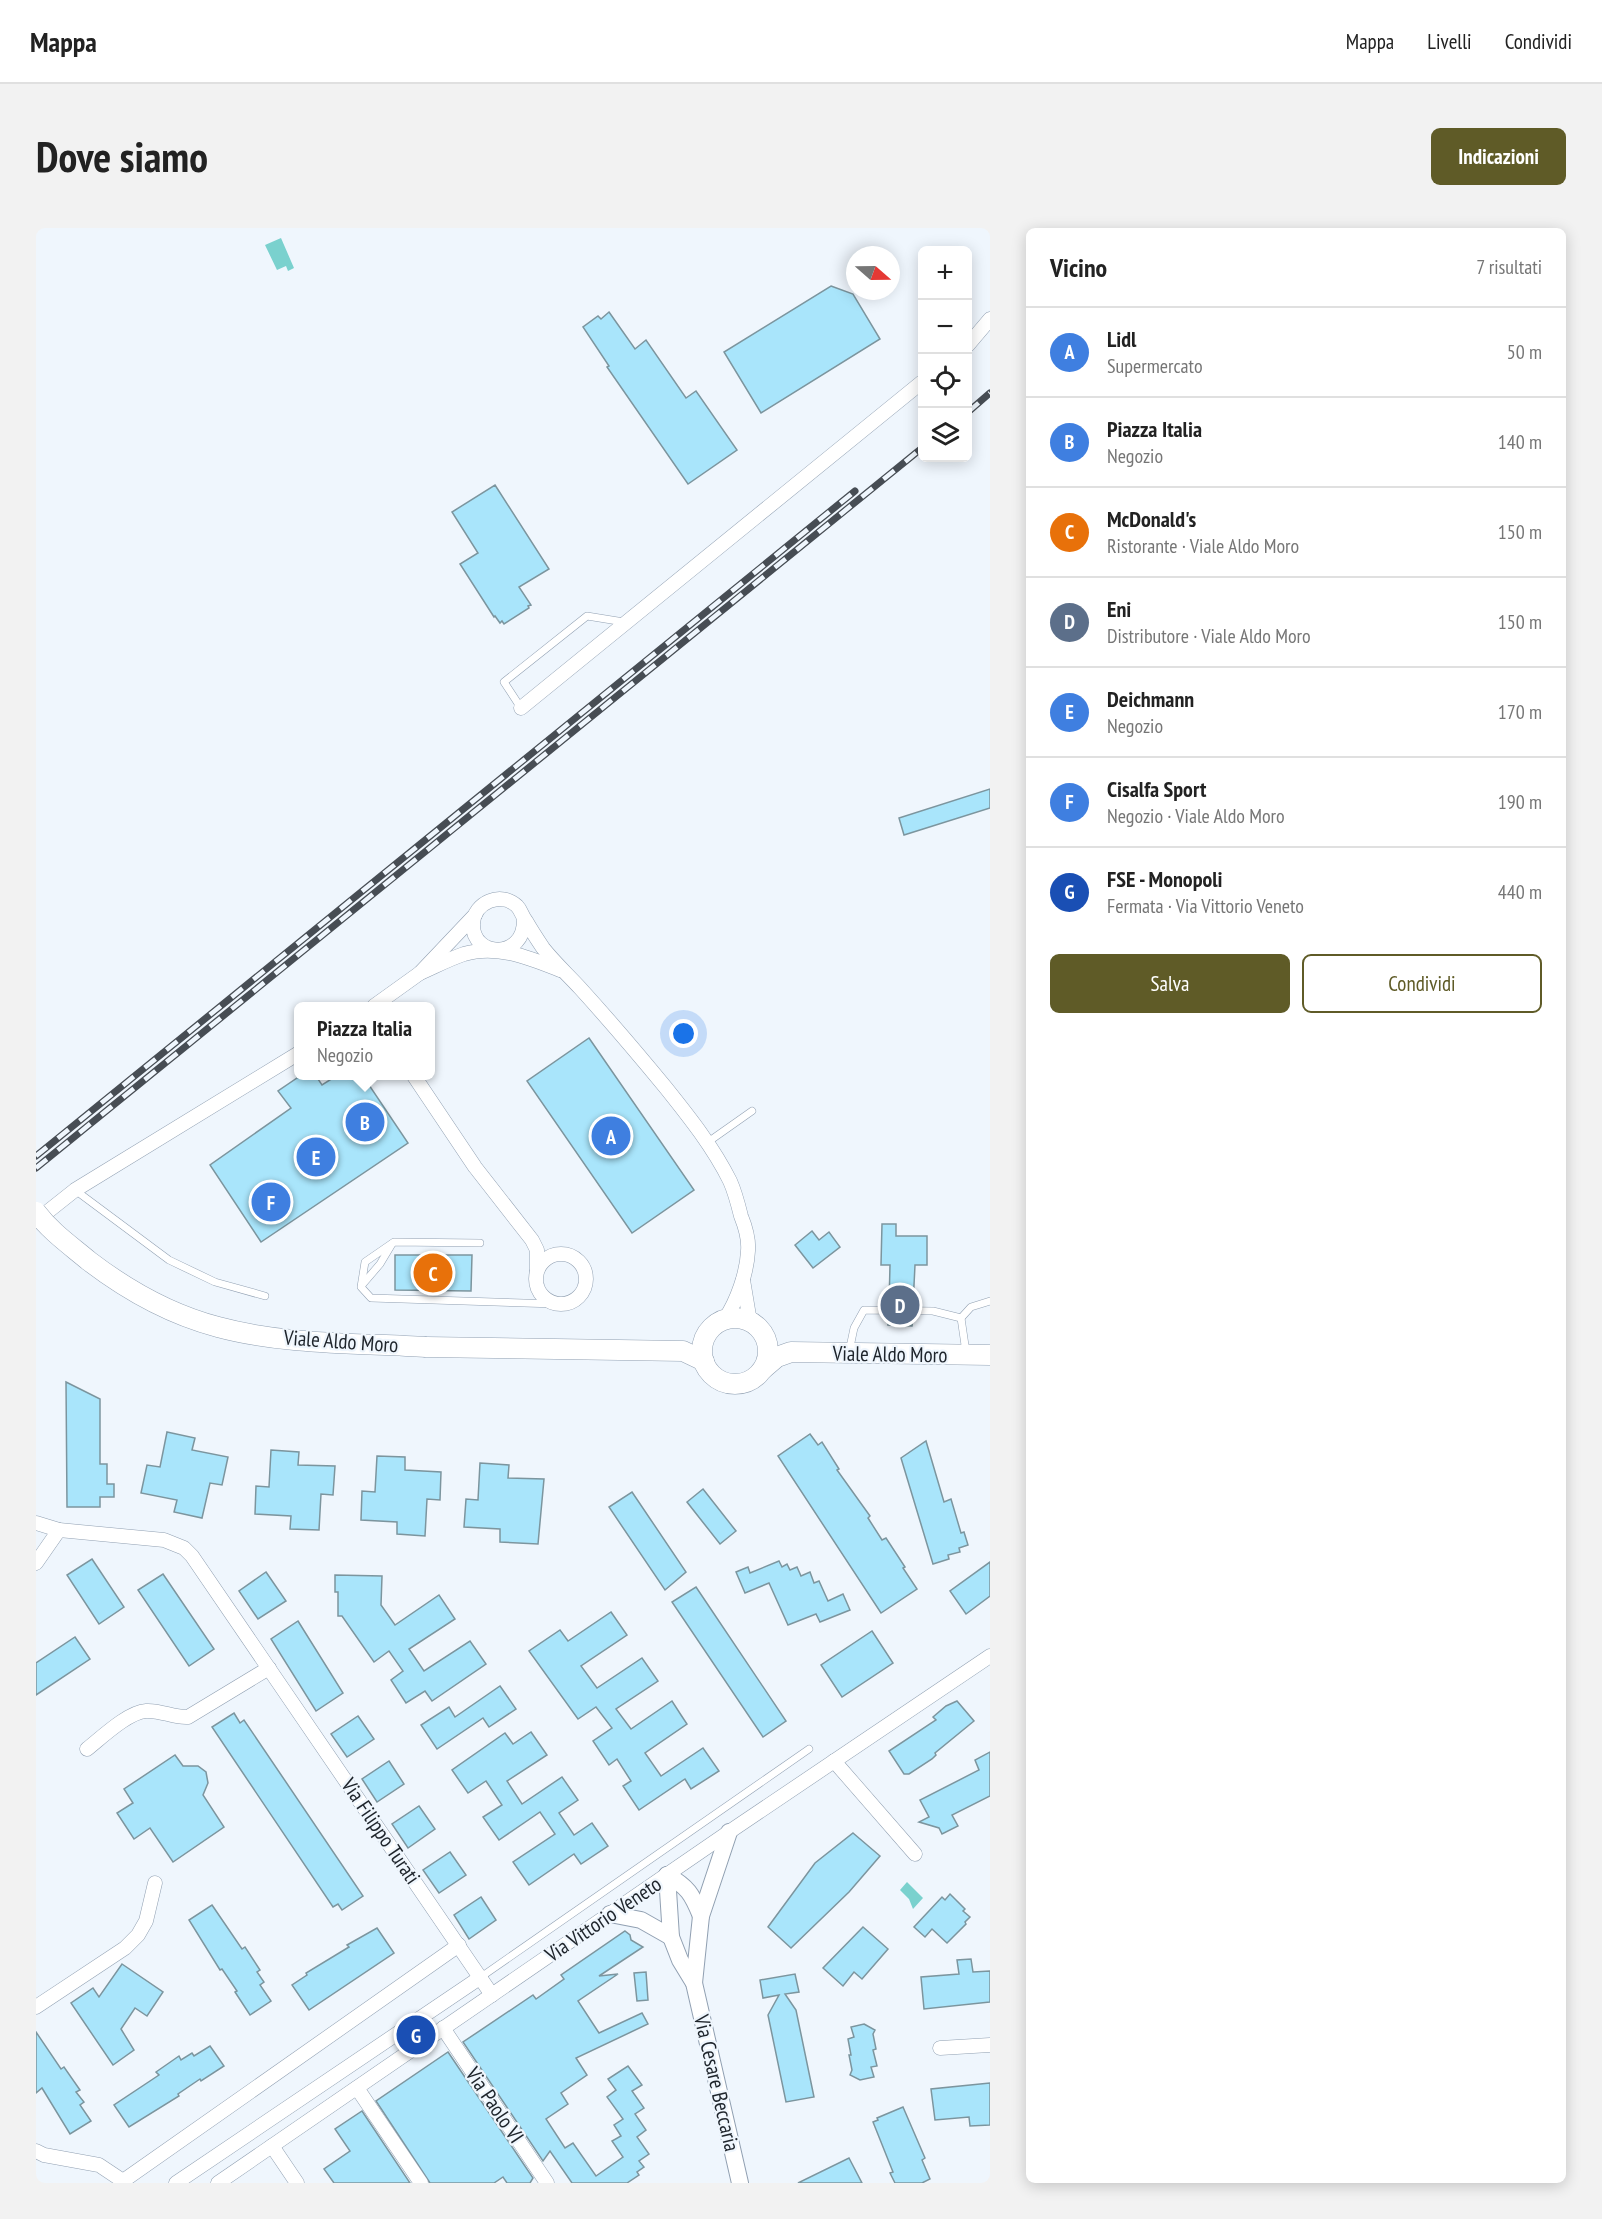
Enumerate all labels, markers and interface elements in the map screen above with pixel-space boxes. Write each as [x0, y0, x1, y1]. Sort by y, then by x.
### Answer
text: Mappa [30, 23, 97, 60]
text: Mappa [1346, 28, 1394, 55]
text: Livelli [1427, 28, 1472, 55]
text: Condividi [1505, 28, 1572, 55]
button: Indicazioni [1431, 128, 1566, 185]
text: Dove siamo [36, 129, 208, 184]
north arrow [846, 246, 900, 300]
map controls [918, 246, 972, 462]
button: + [918, 246, 972, 300]
text: Vicino [1050, 251, 1107, 284]
text: 7 risultati [1476, 254, 1542, 280]
button: − [918, 300, 972, 354]
text: Lidl [1107, 325, 1136, 353]
text: A [1064, 339, 1075, 365]
text: 50 m [1507, 339, 1542, 365]
text: Supermercato [1107, 353, 1203, 379]
button: locate [918, 354, 972, 408]
button: layers [918, 408, 972, 462]
text: Piazza Italia [1107, 415, 1202, 443]
text: B [1065, 429, 1074, 455]
text: 140 m [1498, 429, 1542, 455]
text: Negozio [1107, 443, 1163, 469]
text: McDonald's [1107, 505, 1196, 533]
text: C [1065, 519, 1074, 545]
text: 150 m [1498, 519, 1542, 545]
text: Ristorante · Viale Aldo Moro [1107, 533, 1299, 559]
text: Eni [1107, 595, 1131, 623]
text: D [1064, 609, 1075, 635]
text: 150 m [1498, 609, 1542, 635]
text: Distributore · Viale Aldo Moro [1107, 623, 1311, 649]
text: Deichmann [1107, 685, 1194, 713]
text: E [1065, 699, 1074, 725]
text: 170 m [1498, 699, 1542, 725]
text: Negozio [1107, 713, 1163, 739]
text: Cisalfa Sport [1107, 775, 1206, 803]
text: F [1065, 789, 1074, 815]
text: 190 m [1498, 789, 1542, 815]
text: Negozio · Viale Aldo Moro [1107, 803, 1285, 829]
text: FSE - Monopoli [1107, 865, 1223, 893]
text: G [1064, 879, 1075, 905]
text: 440 m [1498, 879, 1542, 905]
text: Fermata · Via Vittorio Veneto [1107, 893, 1304, 919]
button: Salva [1050, 954, 1290, 1013]
button: Condividi [1302, 954, 1542, 1013]
popup [294, 1002, 435, 1080]
text: Piazza Italia [317, 1014, 412, 1042]
your location [669, 1019, 698, 1048]
text: Negozio [317, 1042, 373, 1068]
pin: B [346, 1100, 384, 1144]
pin: A [592, 1114, 630, 1158]
pin: E [296, 1134, 336, 1180]
pin: F [252, 1180, 290, 1224]
pin: C [414, 1250, 452, 1296]
pin: D [880, 1282, 920, 1328]
street label: Viale Aldo Moro [282, 1323, 399, 1358]
street label: Viale Aldo Moro [831, 1339, 948, 1369]
street label: Via Filippo Turati [335, 1772, 426, 1889]
street label: Via Vittorio Veneto [539, 1870, 666, 1968]
street label: Via Cesare Beccaria [688, 2011, 746, 2154]
pin: G [396, 2012, 436, 2058]
street label: Via Paolo VI [459, 2061, 530, 2148]

